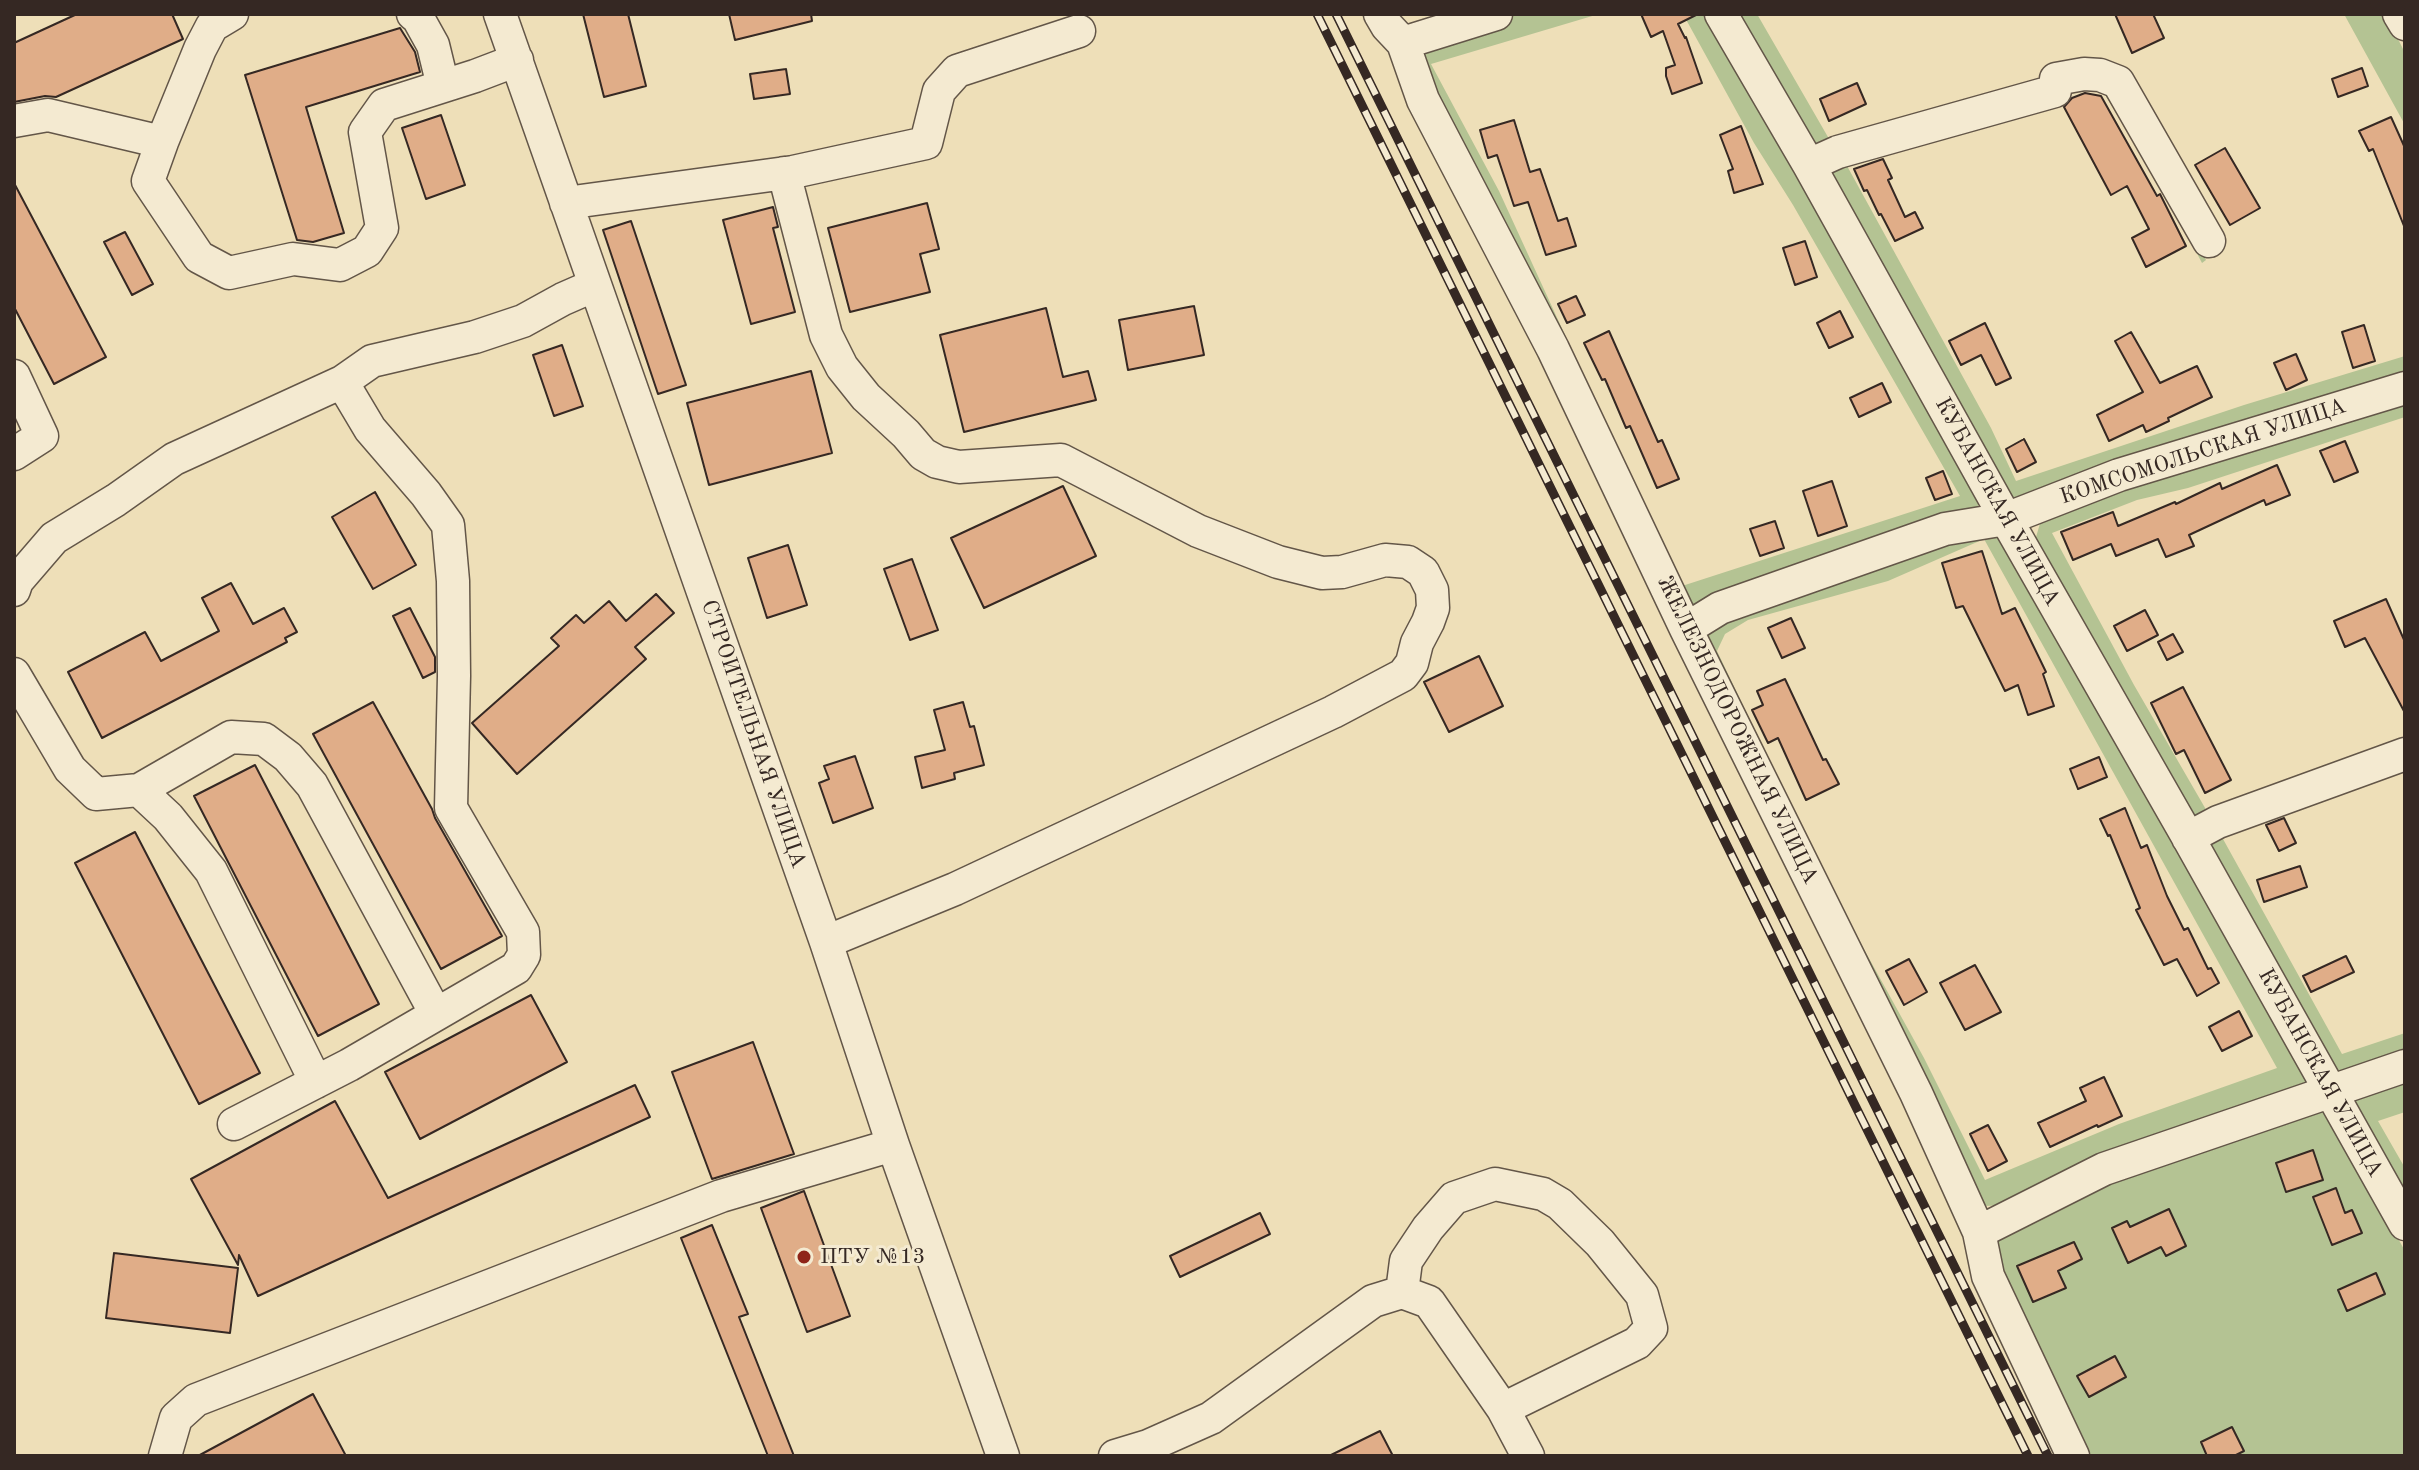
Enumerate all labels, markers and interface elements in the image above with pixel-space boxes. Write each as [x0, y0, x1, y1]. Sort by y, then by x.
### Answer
street label: КУБАНСКАЯ УЛИЦА [1929, 393, 2065, 611]
street label: КОМСОМОЛЬСКАЯ УЛИЦА [2057, 393, 2349, 511]
street label: ЖЕЛЕЗНОДОРОЖНАЯ УЛИЦА [1651, 572, 1823, 888]
street label: СТРОИТЕЛЬНАЯ УЛИЦА [695, 597, 811, 871]
street label: КУБАНСКАЯ УЛИЦА [2252, 964, 2388, 1182]
place label: ПТУ №13 [820, 1244, 925, 1270]
marker: ПТУ №13 [795, 1248, 813, 1266]

